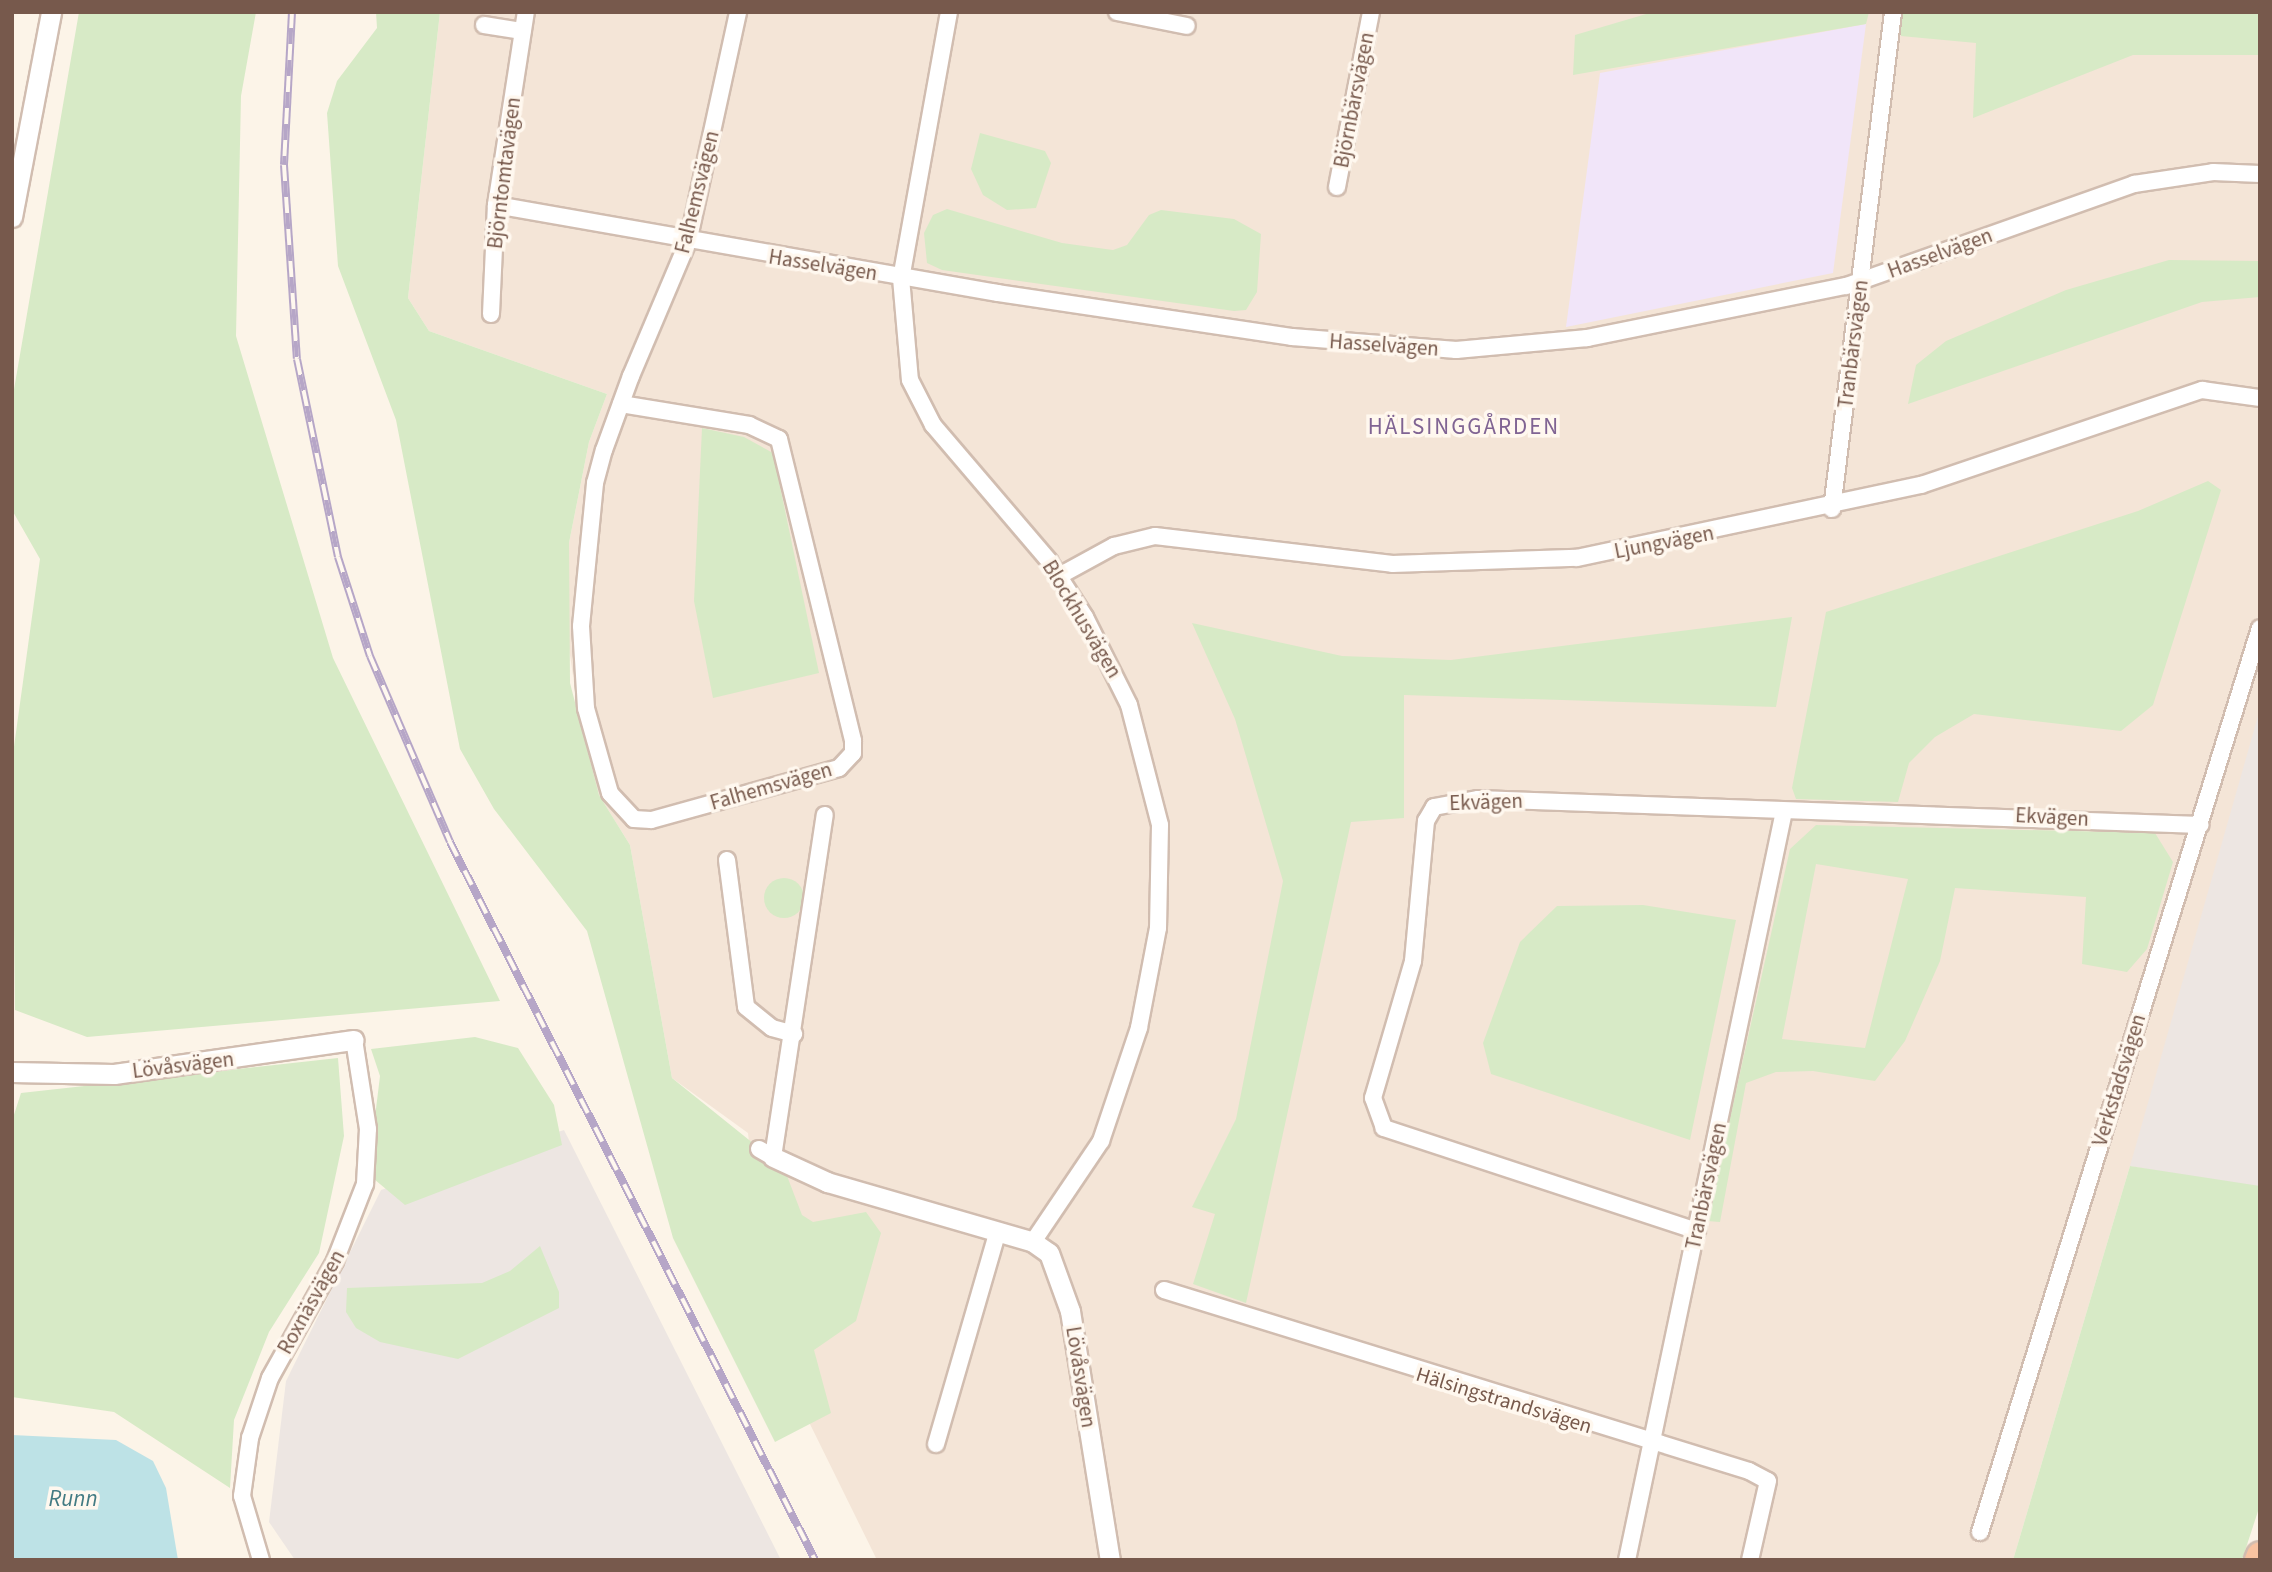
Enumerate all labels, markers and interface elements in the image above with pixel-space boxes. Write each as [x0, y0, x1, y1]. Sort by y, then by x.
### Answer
street label: Björnbärsvägen [1328, 30, 1380, 170]
street label: Björntomtavägen [482, 96, 526, 250]
street label: Falhemsvägen [670, 128, 724, 256]
street label: Hasselvägen [1884, 222, 1996, 284]
street label: Hasselvägen [767, 244, 879, 286]
street label: Tranbärsvägen [1833, 278, 1873, 410]
street label: Hasselvägen [1328, 329, 1440, 361]
district label: HÄLSINGGÅRDEN [1369, 413, 1559, 441]
street label: Ljungvägen [1612, 520, 1716, 564]
street label: Blockhusvägen [1037, 556, 1127, 682]
street label: Falhemsvägen [707, 757, 835, 815]
street label: Ekvägen [1449, 788, 1523, 816]
street label: Ekvägen [2015, 802, 2089, 832]
street label: Verkstadsvägen [2087, 1011, 2151, 1149]
street label: Lövåsvägen [131, 1046, 235, 1084]
street label: Tranbärsvägen [1680, 1120, 1732, 1252]
street label: Roxnäsvägen [272, 1246, 350, 1358]
street label: Lövåsvägen [1061, 1325, 1101, 1429]
street label: Hälsingstrandsvägen [1413, 1361, 1595, 1439]
water label: Runn [49, 1485, 97, 1513]

